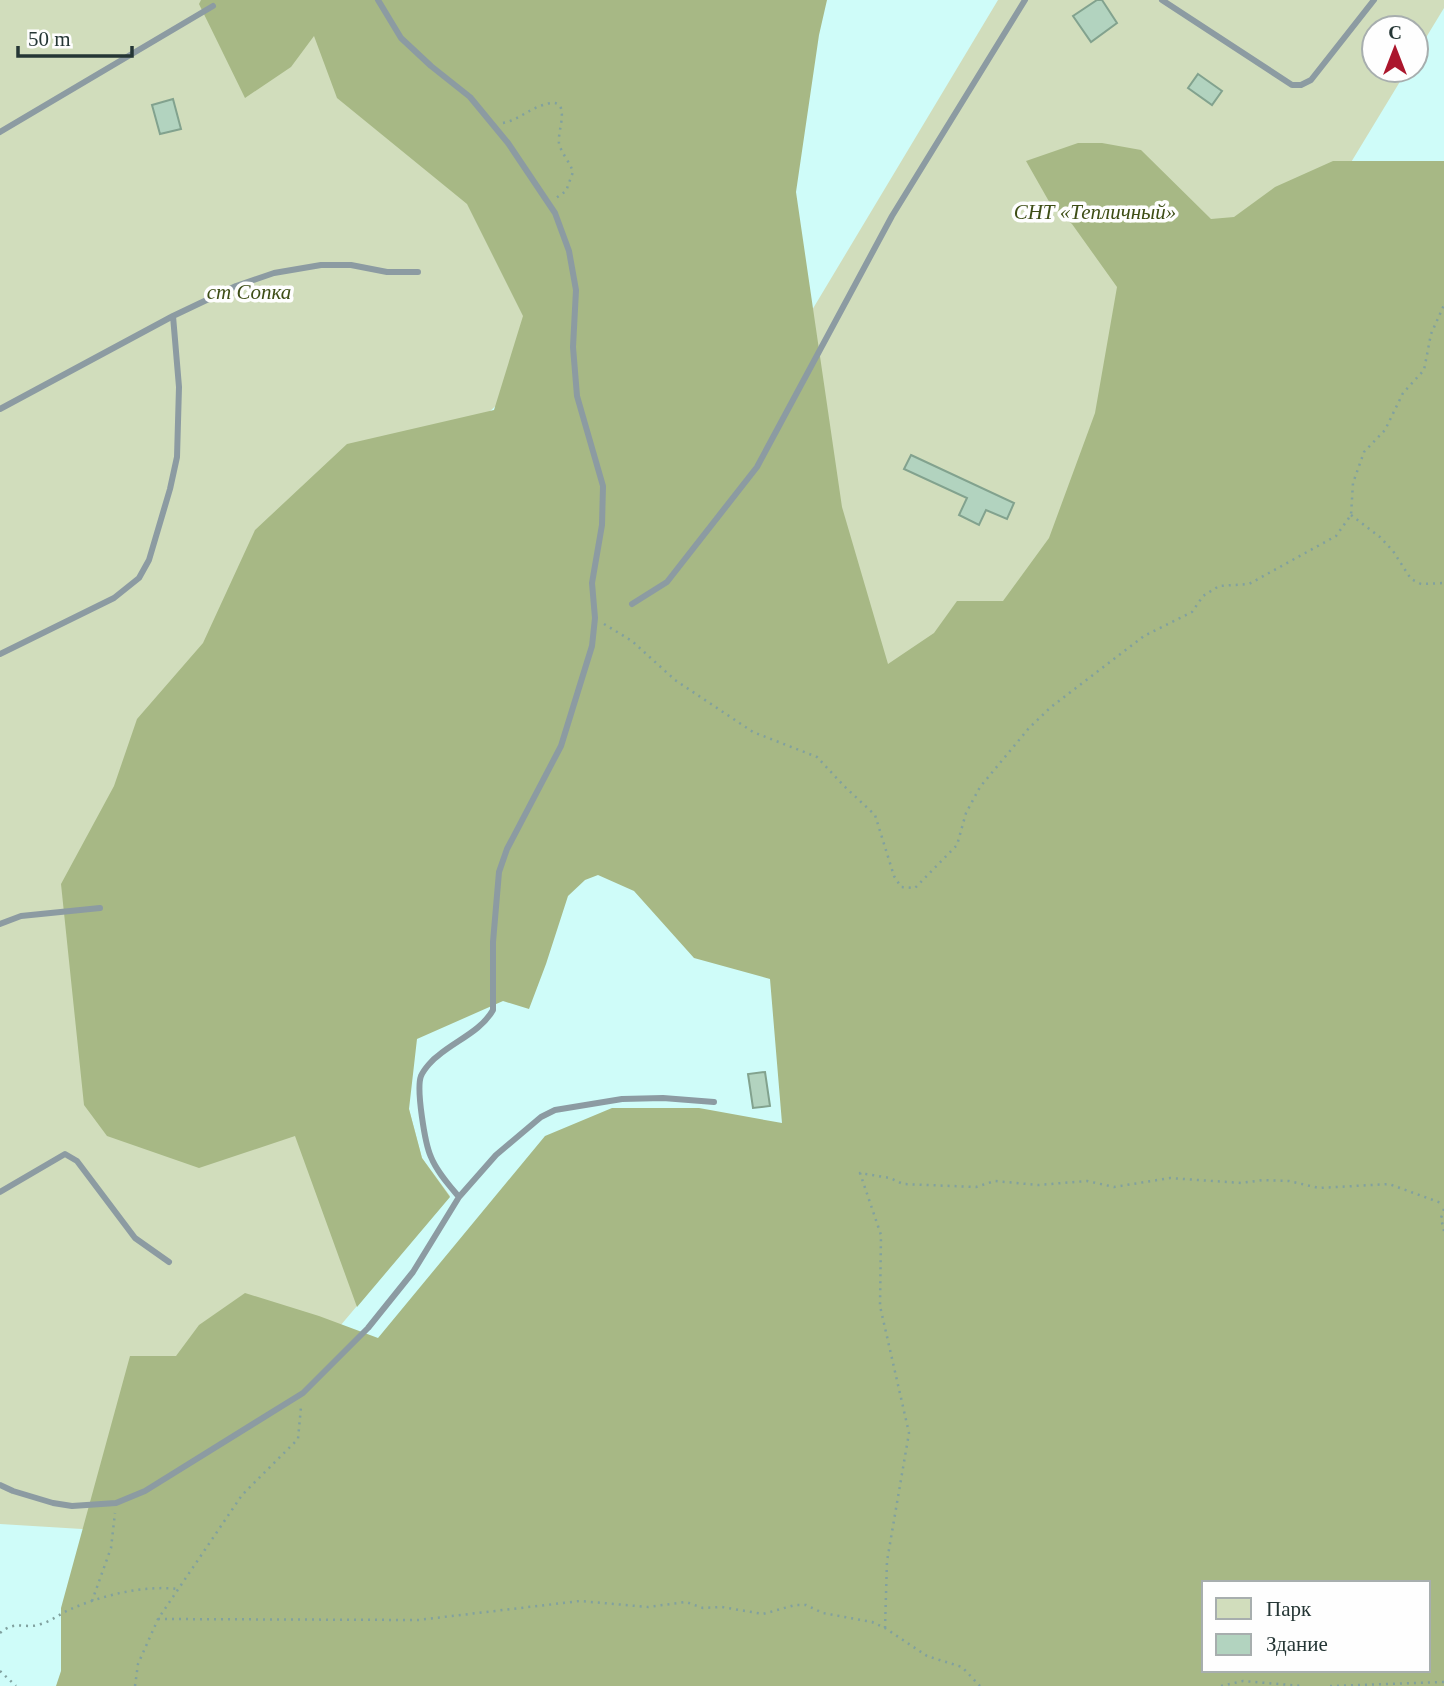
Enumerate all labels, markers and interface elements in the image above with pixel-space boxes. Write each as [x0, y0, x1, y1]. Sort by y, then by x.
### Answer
scale bar [18, 14, 131, 58]
north arrow [1360, 14, 1430, 84]
text: С [1388, 22, 1402, 43]
text: 50 m [28, 27, 71, 51]
park label: СНТ «Тепличный» [1014, 200, 1176, 224]
park label: ст Сопка [207, 280, 291, 304]
legend [1202, 1581, 1430, 1672]
text: Парк [1266, 1597, 1312, 1621]
text: Здание [1266, 1632, 1328, 1656]

